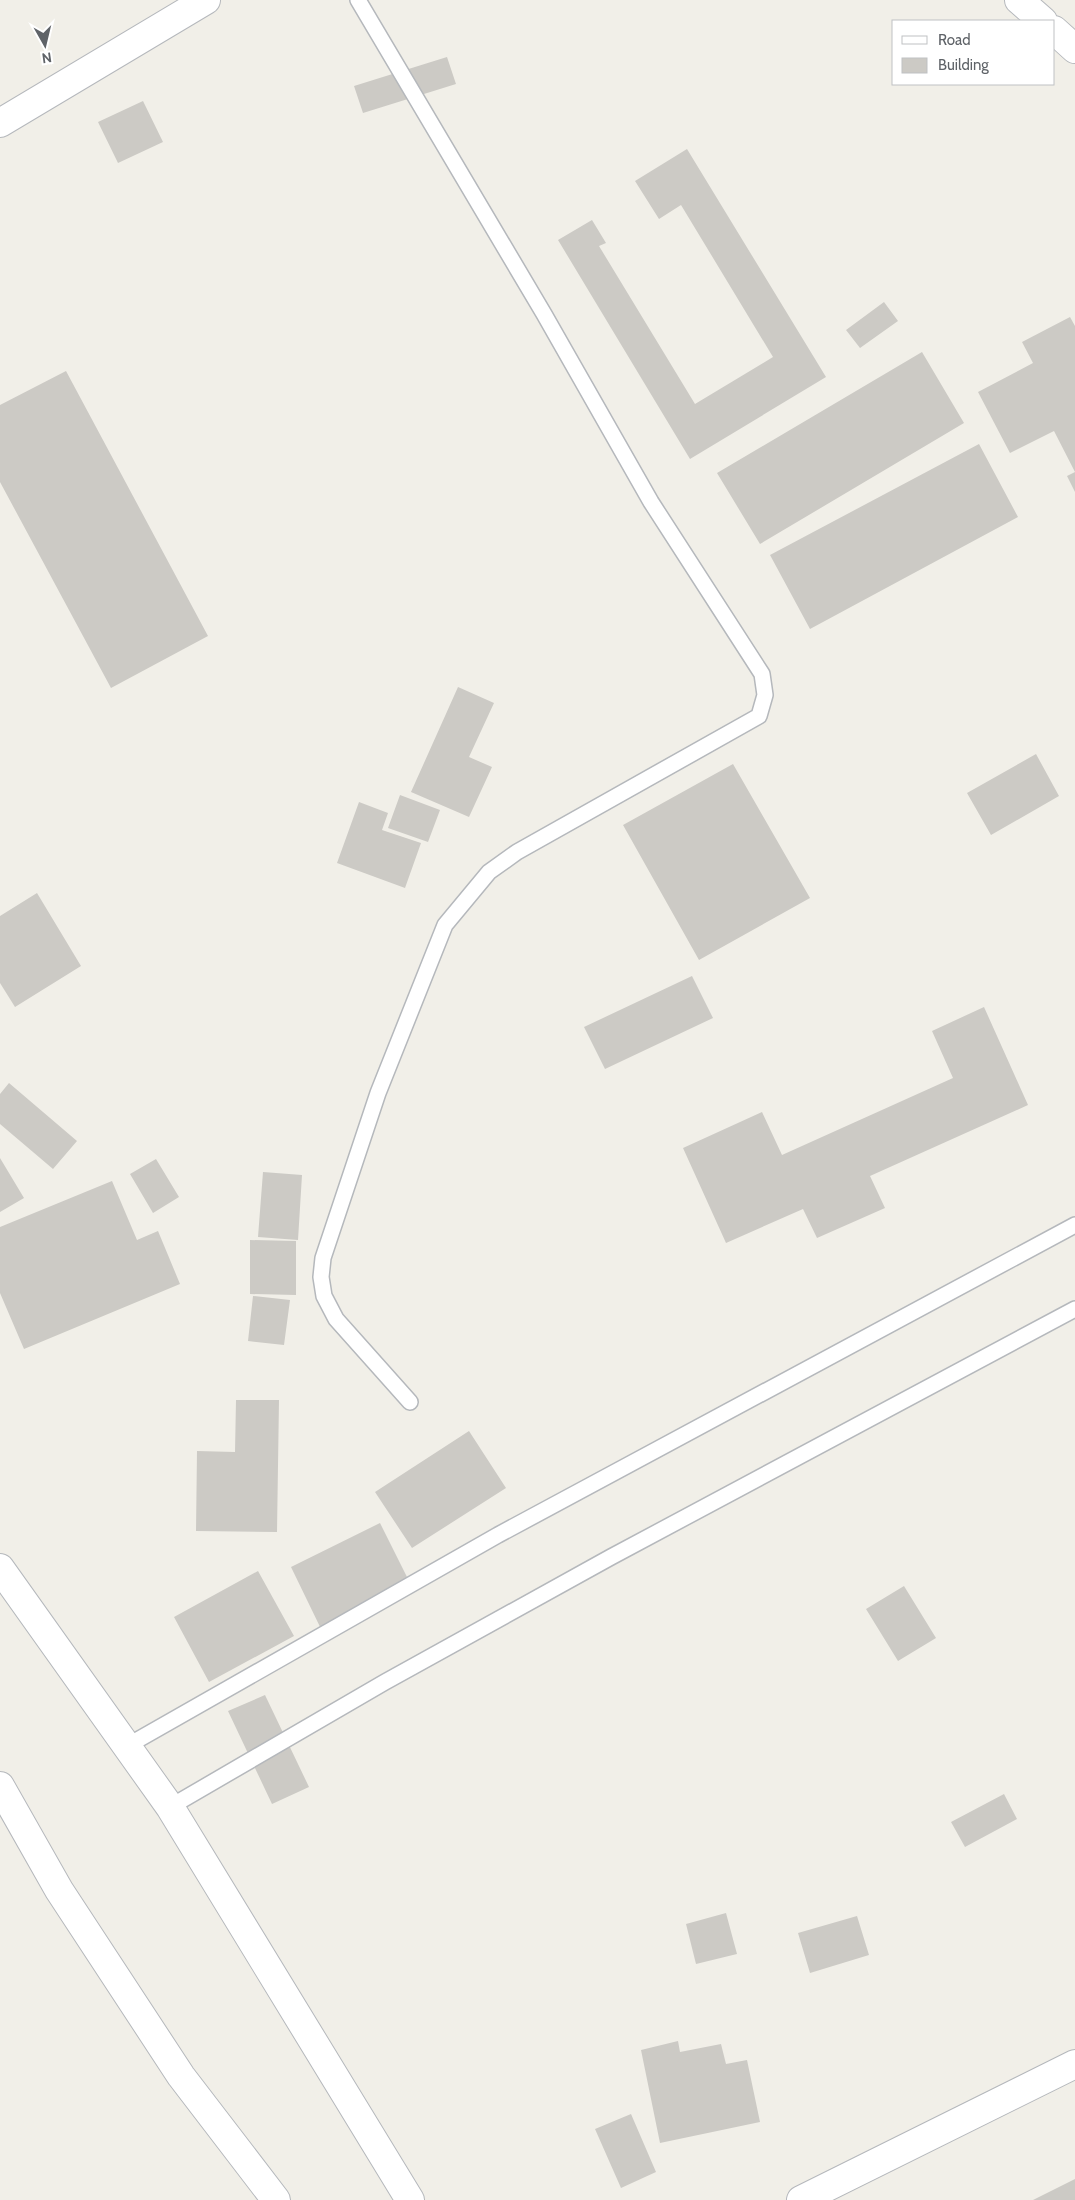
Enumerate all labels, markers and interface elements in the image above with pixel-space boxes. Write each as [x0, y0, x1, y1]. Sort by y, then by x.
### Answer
north arrow [20, 20, 70, 70]
legend [892, 20, 1055, 85]
text: Road [938, 31, 971, 49]
text: N [41, 48, 53, 67]
text: Building [938, 56, 989, 74]

